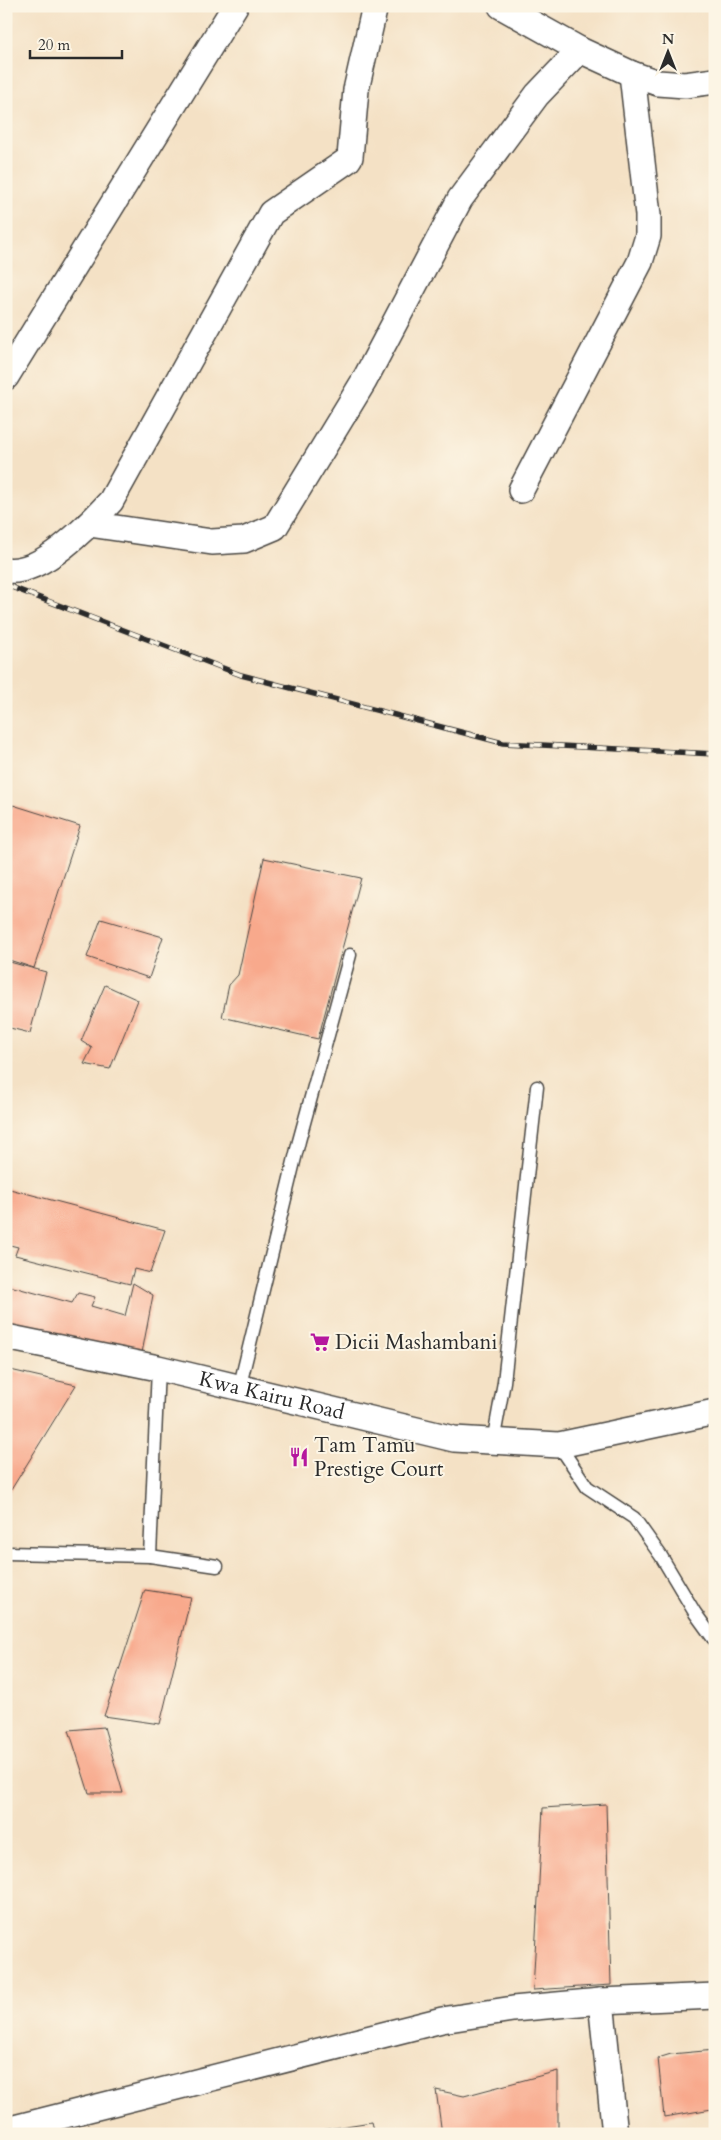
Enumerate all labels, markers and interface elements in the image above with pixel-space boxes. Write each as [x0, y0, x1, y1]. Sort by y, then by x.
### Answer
scale bar [30, 28, 122, 60]
north arrow [644, 28, 694, 78]
text: N [662, 30, 674, 49]
text: 20 m [38, 35, 70, 55]
place label: Dicii Mashambani [335, 1328, 498, 1357]
supermarket icon: Dicii Mashambani [309, 1331, 331, 1353]
street label: Kwa Kairu Road [196, 1364, 347, 1427]
place label: Tam Tamu Prestige Court [314, 1431, 444, 1484]
restaurant icon: Tam Tamu Prestige Court [288, 1446, 310, 1468]

